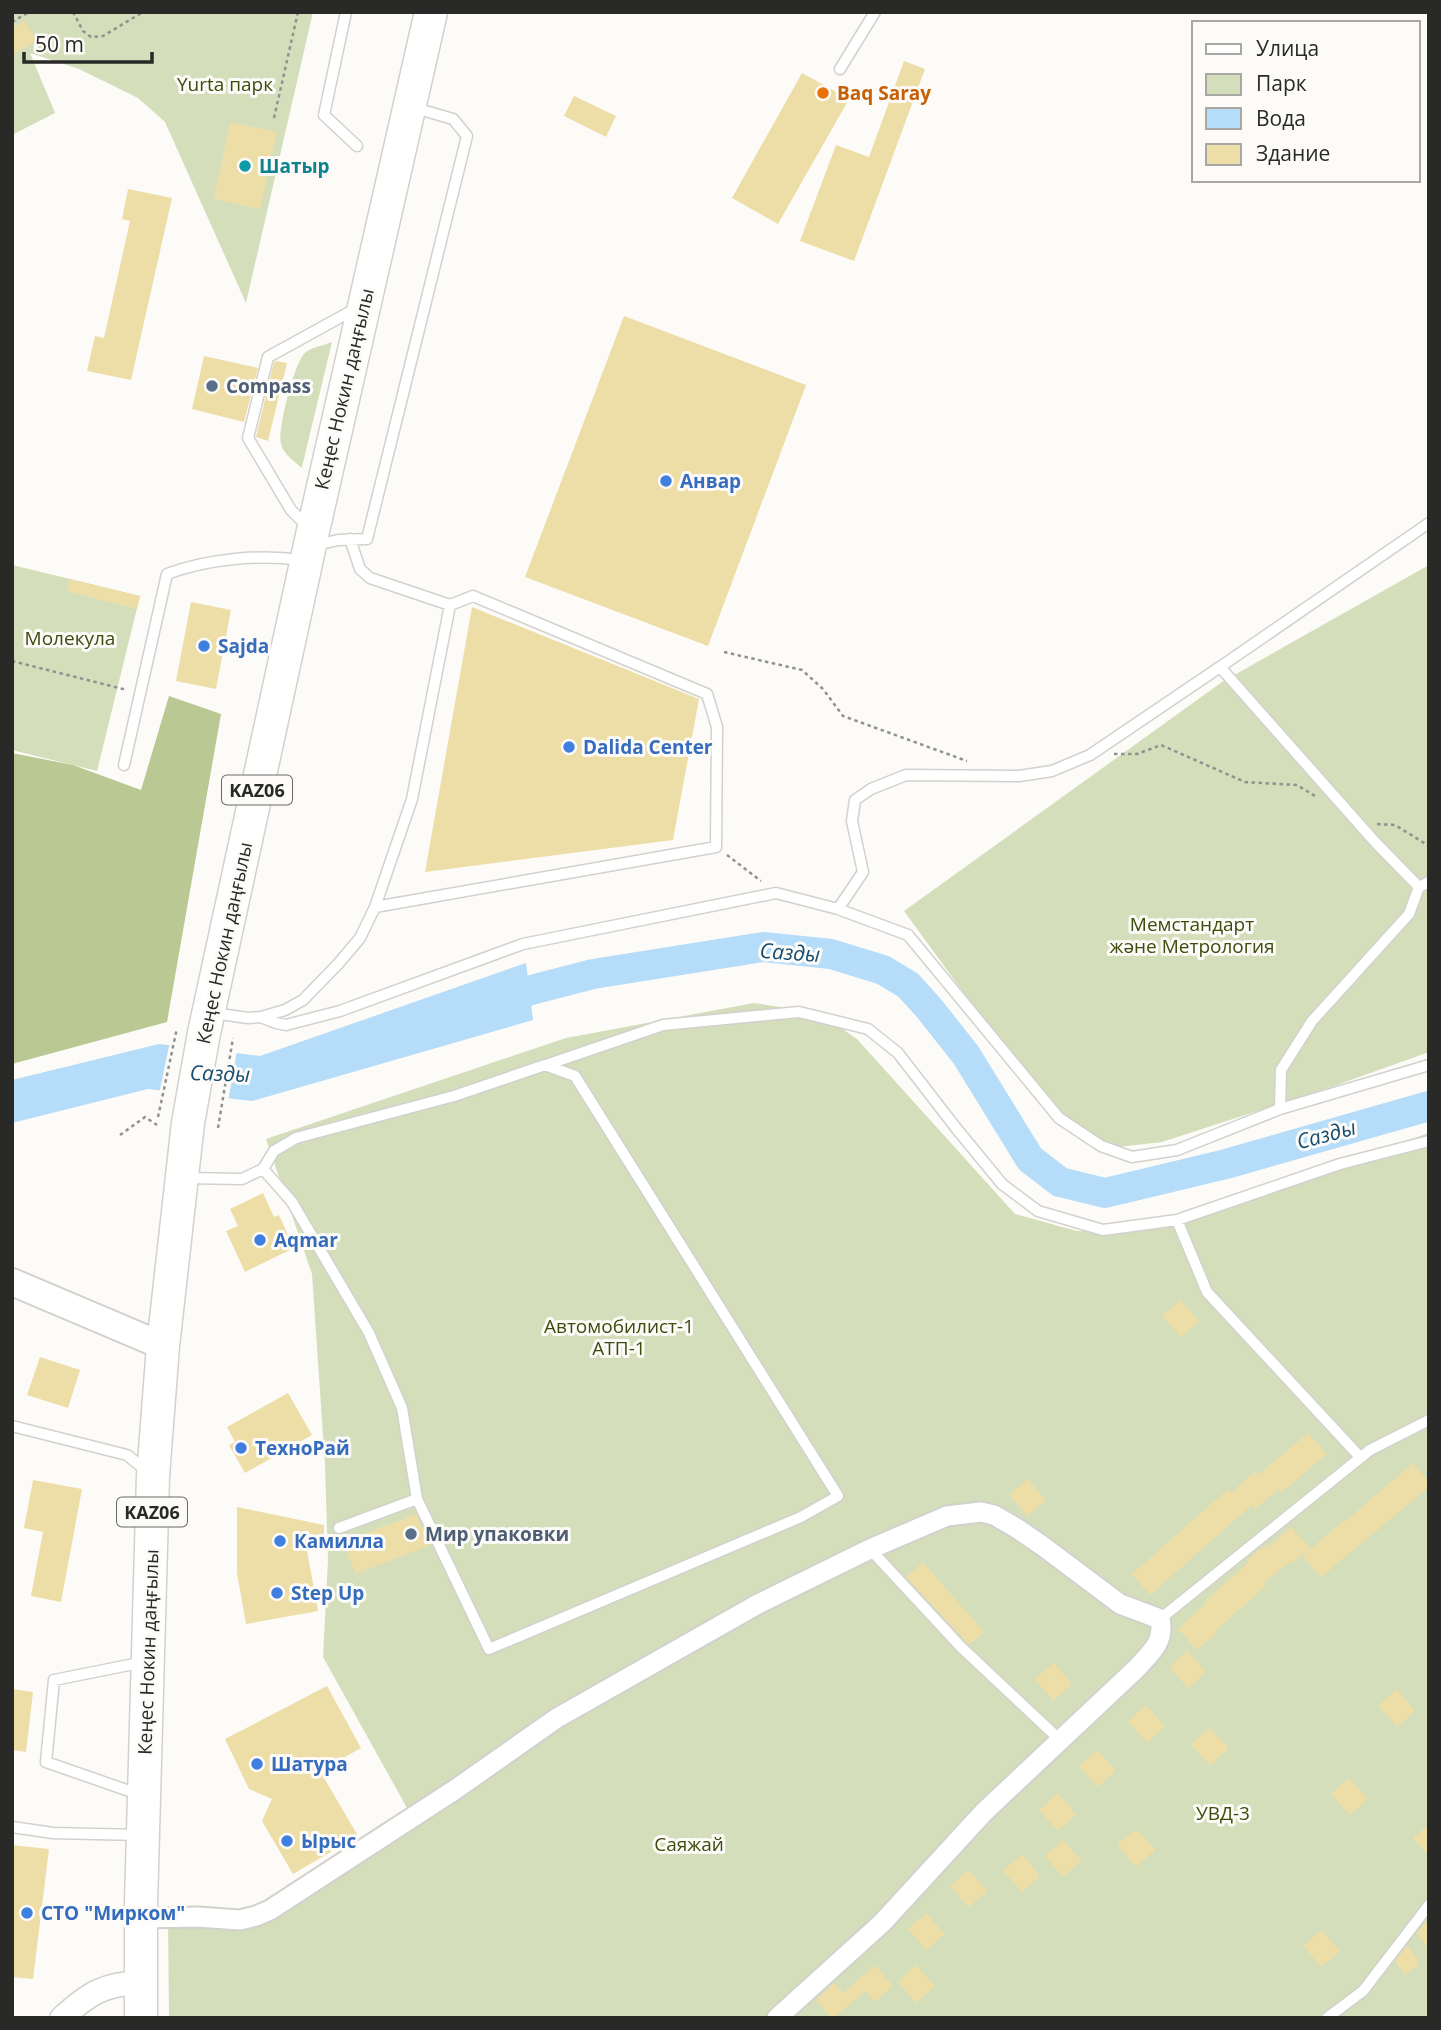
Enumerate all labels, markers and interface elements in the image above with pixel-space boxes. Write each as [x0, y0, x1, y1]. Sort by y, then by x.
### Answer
scale bar [24, 21, 152, 65]
legend [1192, 21, 1420, 182]
text: 50 m [35, 30, 84, 58]
text: Улица [1256, 34, 1319, 62]
text: Парк [1256, 69, 1307, 97]
park label: Yurta парк [177, 71, 273, 97]
place label: Baq Saray [837, 80, 931, 106]
marker: Baq Saray [815, 85, 831, 101]
text: Вода [1256, 104, 1306, 132]
text: Здание [1256, 139, 1330, 167]
place label: Шатыр [259, 153, 330, 179]
marker: Шатыр [237, 158, 253, 174]
street label: Кеңес Нокин даңғылы [308, 286, 380, 492]
place label: Compass [226, 373, 311, 399]
marker: Compass [204, 378, 220, 394]
place label: Анвар [680, 468, 741, 494]
marker: Анвар [658, 473, 674, 489]
park label: Молекула [25, 625, 115, 651]
place label: Sajda [218, 633, 269, 659]
marker: Sajda [196, 638, 212, 654]
place label: Dalida Center [583, 734, 713, 760]
marker: Dalida Center [561, 739, 577, 755]
road number: KАZ06 [222, 776, 292, 804]
street label: Кеңес Нокин даңғылы [190, 840, 258, 1046]
park label: Мемстандарт және Метрология [1109, 911, 1275, 959]
water label: Сазды [759, 936, 821, 968]
water label: Сазды [189, 1058, 251, 1088]
water label: Сазды [1293, 1113, 1359, 1155]
place label: Aqmar [274, 1227, 338, 1253]
marker: Aqmar [252, 1232, 268, 1248]
park label: Автомобилист-1 АТП-1 [544, 1313, 694, 1361]
place label: ТехноРай [255, 1435, 350, 1461]
marker: ТехноРай [233, 1440, 249, 1456]
road number: KАZ06 [117, 1498, 187, 1526]
place label: Мир упаковки [425, 1521, 569, 1547]
marker: Мир упаковки [403, 1526, 419, 1542]
place label: Камилла [294, 1528, 384, 1554]
marker: Камилла [272, 1533, 288, 1549]
street label: Кеңес Нокин даңғылы [131, 1549, 165, 1755]
place label: Step Up [291, 1580, 364, 1606]
marker: Step Up [269, 1585, 285, 1601]
place label: Шатура [271, 1751, 348, 1777]
marker: Шатура [249, 1756, 265, 1772]
park label: УВД-3 [1196, 1800, 1250, 1826]
place label: Ырыс [301, 1828, 356, 1854]
park label: Саяжай [654, 1831, 724, 1857]
marker: Ырыс [279, 1833, 295, 1849]
place label: СТО "Мирком" [41, 1900, 185, 1926]
marker: СТО "Мирком" [19, 1905, 35, 1921]

